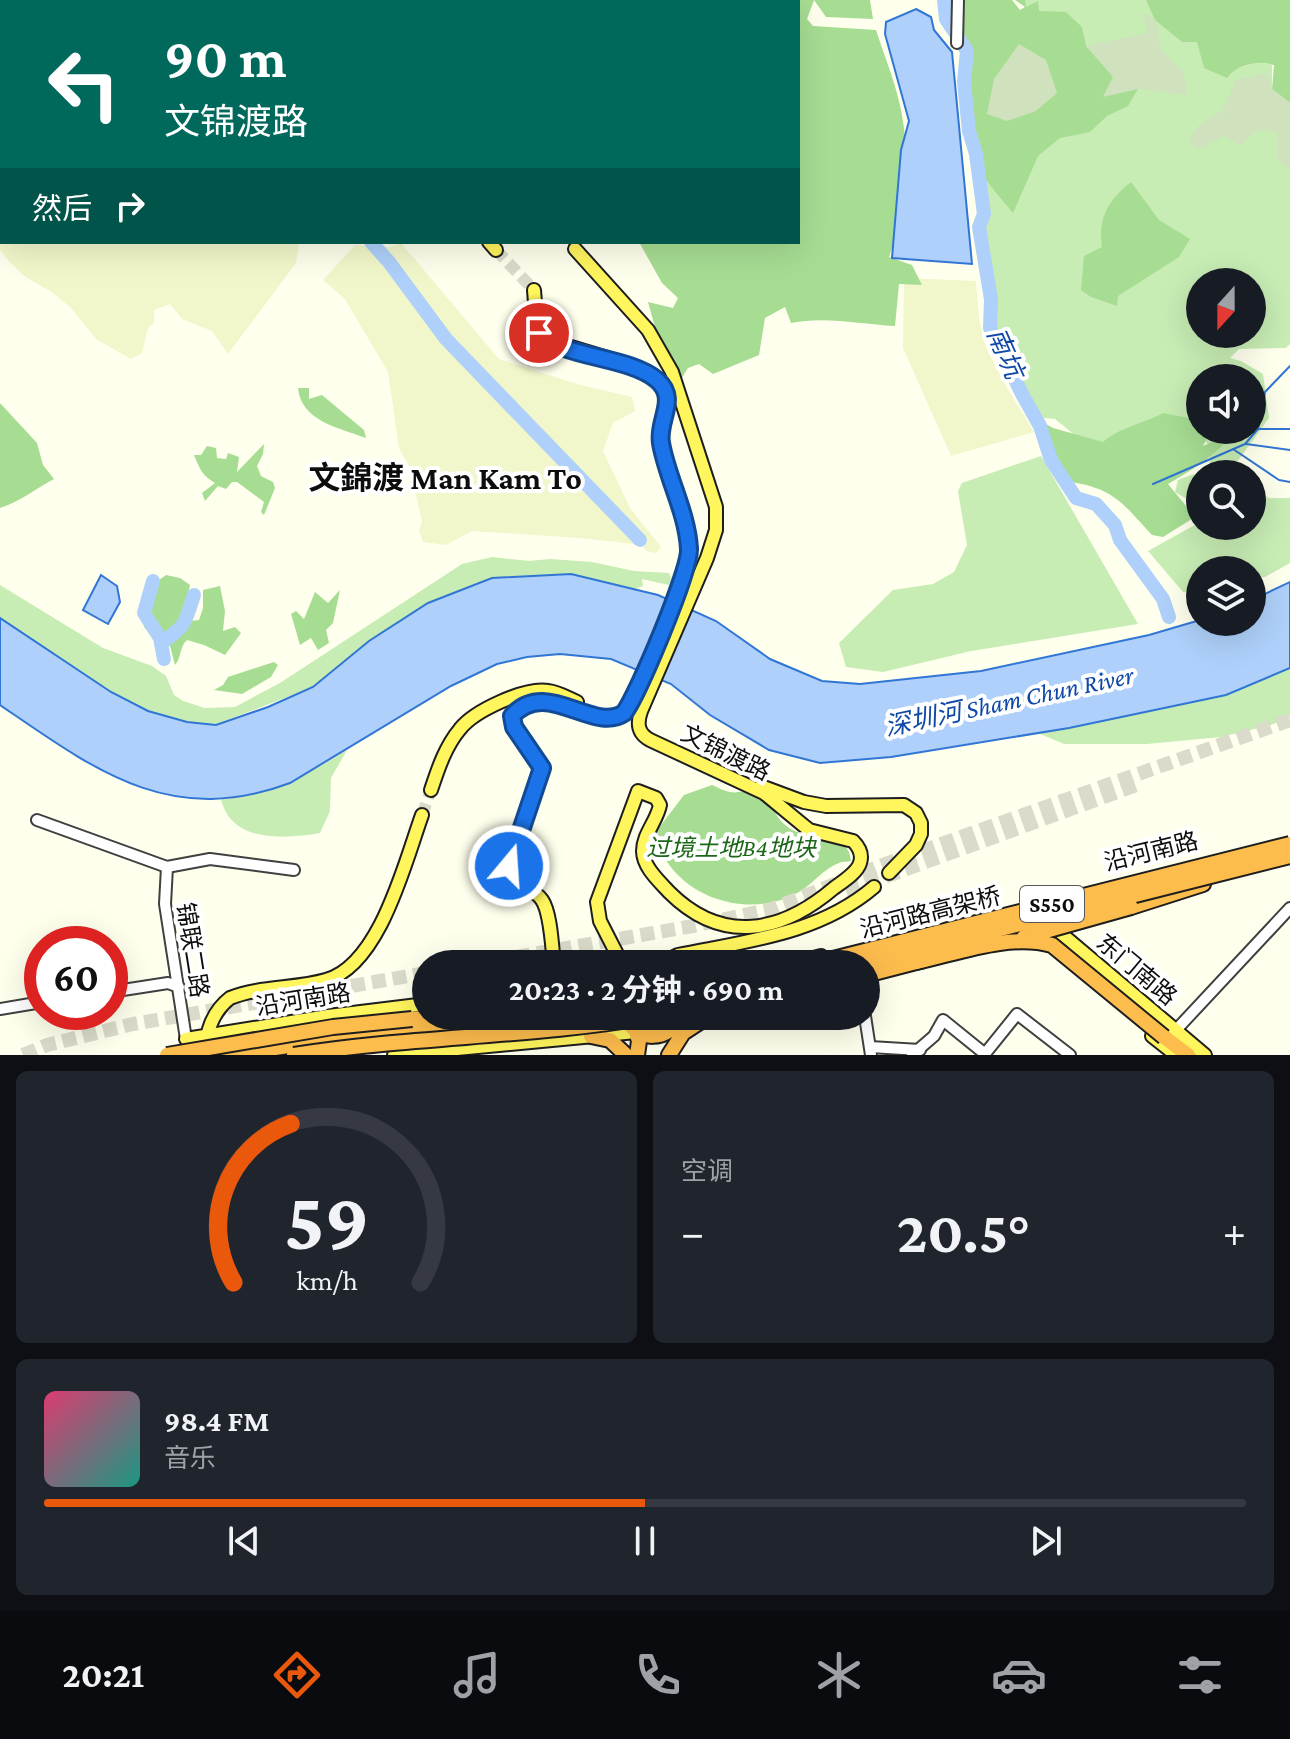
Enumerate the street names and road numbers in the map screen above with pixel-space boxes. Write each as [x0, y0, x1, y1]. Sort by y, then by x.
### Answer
street label: 文锦渡路 [677, 719, 775, 785]
street label: 沿河南路 [1101, 826, 1201, 876]
street label: 沿河路高架桥 [857, 881, 1003, 943]
road number: S550 [1020, 886, 1084, 922]
street label: 锦联二路 [172, 900, 214, 1000]
street label: 东门南路 [1092, 928, 1182, 1010]
street label: 沿河南路 [253, 978, 353, 1020]

